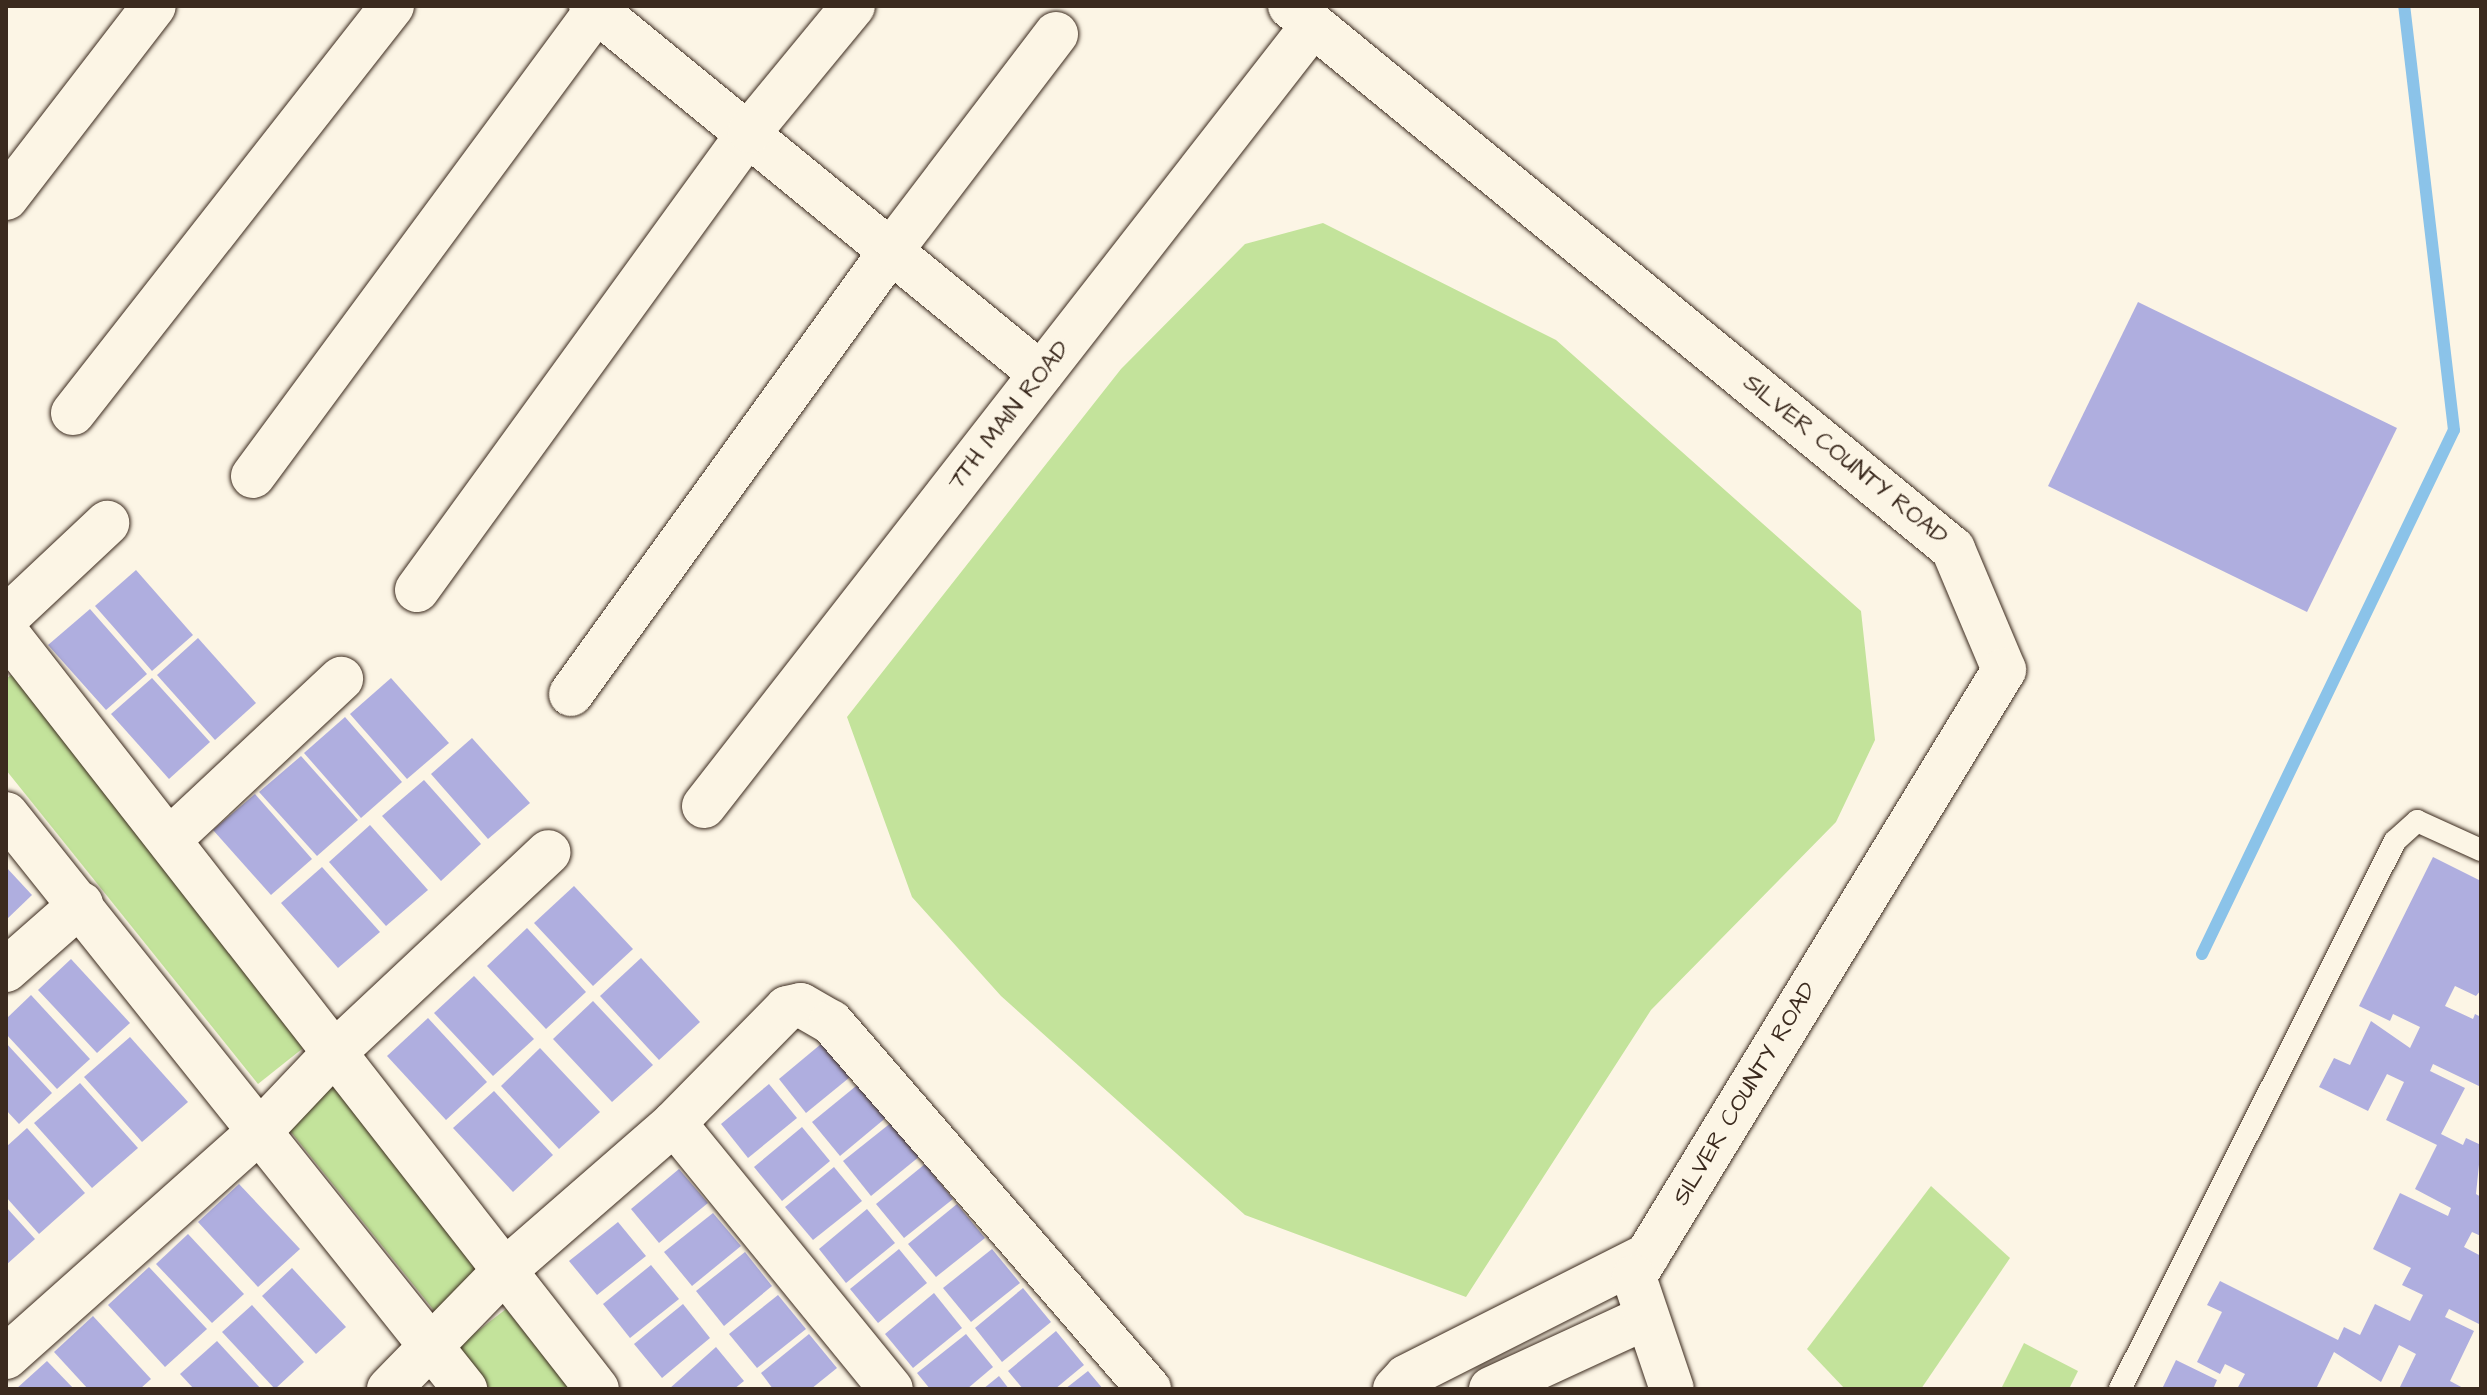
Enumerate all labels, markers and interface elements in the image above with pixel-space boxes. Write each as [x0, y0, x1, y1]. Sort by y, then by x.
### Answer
street label: 7TH MAIN ROAD [942, 336, 1076, 496]
street label: SILVER COUNTY ROAD [1737, 369, 1953, 551]
street label: SILVER COUNTY ROAD [1667, 977, 1823, 1211]

